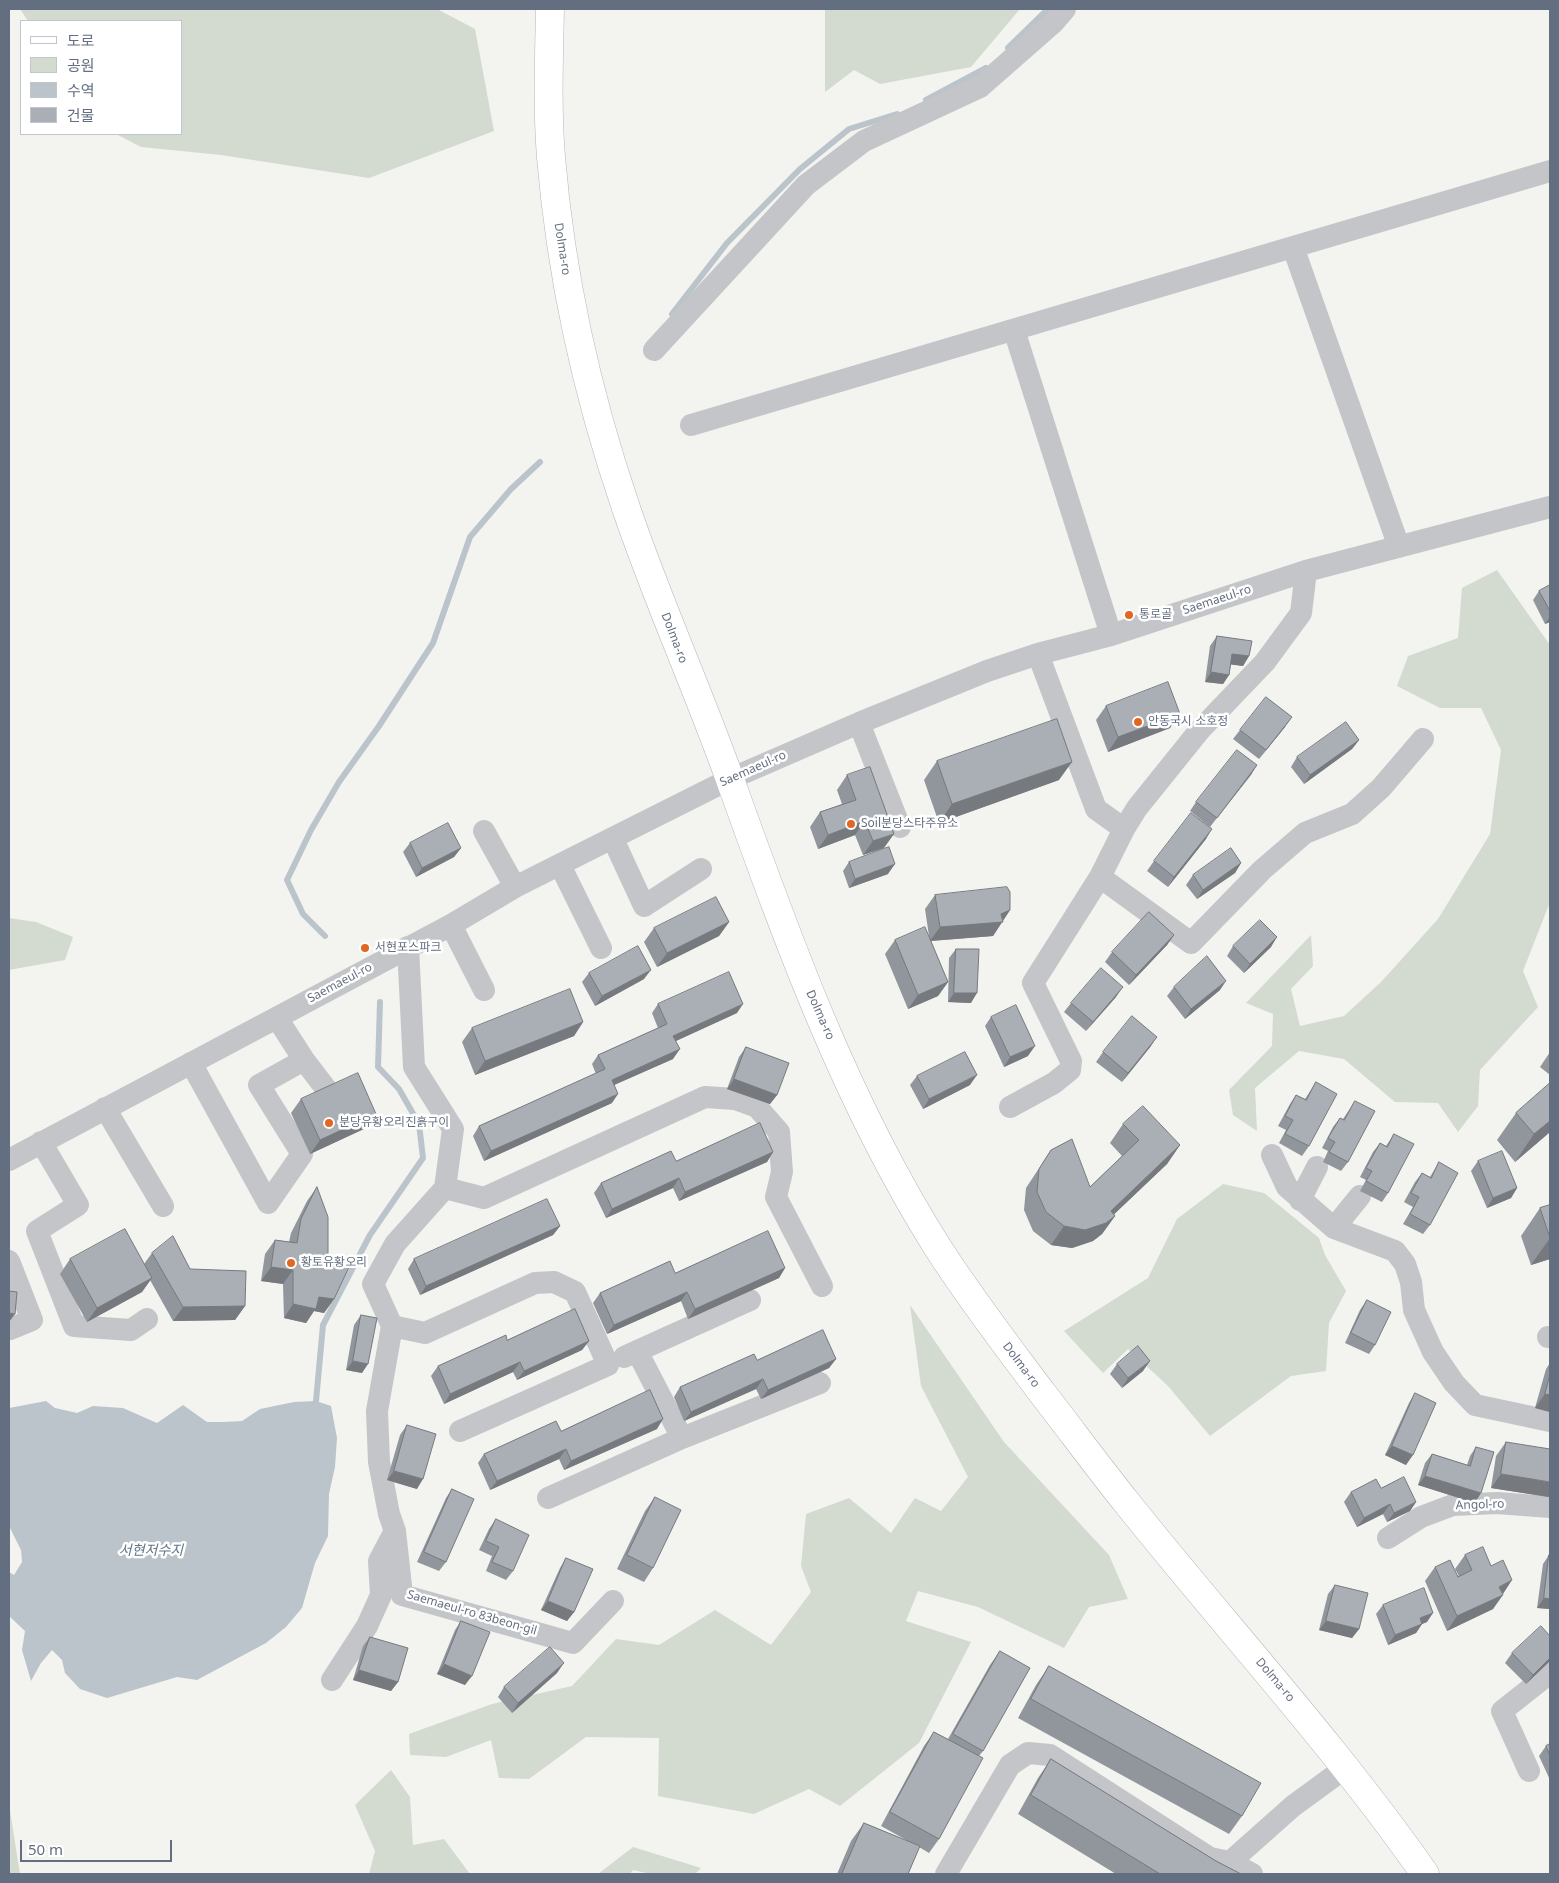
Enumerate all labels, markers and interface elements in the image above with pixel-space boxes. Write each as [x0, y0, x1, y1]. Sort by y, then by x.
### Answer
legend [20, 20, 182, 135]
text: 도로 [67, 30, 95, 50]
text: 공원 [67, 55, 95, 75]
text: 수역 [67, 80, 95, 100]
text: 건물 [67, 105, 95, 125]
street label: Dolma-ro [551, 222, 573, 276]
street label: Saemaeul-ro [1181, 582, 1253, 618]
place label: 통로골 [1139, 608, 1172, 622]
marker: 통로골 [1123, 609, 1135, 621]
street label: Dolma-ro [658, 611, 690, 665]
place label: 안동국시 소호정 [1148, 715, 1228, 729]
marker: 안동국시 소호정 [1132, 716, 1144, 728]
street label: Saemaeul-ro [718, 748, 788, 790]
place label: Soil분당스타주유소 [861, 817, 958, 831]
marker: Soil분당스타주유소 [845, 818, 857, 830]
place label: 서현포스파크 [375, 941, 441, 955]
marker: 서현포스파크 [359, 942, 371, 954]
street label: Saemaeul-ro [305, 960, 375, 1006]
street label: Dolma-ro [803, 988, 837, 1042]
place label: 분당유황오리진흙구이 [339, 1116, 449, 1130]
marker: 분당유황오리진흙구이 [323, 1117, 335, 1129]
place label: 황토유황오리 [301, 1256, 367, 1270]
marker: 황토유황오리 [285, 1257, 297, 1269]
street label: Dolma-ro [999, 1340, 1043, 1390]
street label: Angol-ro [1455, 1497, 1505, 1513]
water label: 서현저수지 [119, 1543, 183, 1559]
street label: Saemaeul-ro 83beon-gil [405, 1588, 539, 1638]
street label: Dolma-ro [1252, 1655, 1298, 1705]
scale bar [22, 1830, 175, 1862]
text: 50 m [28, 1839, 63, 1859]

